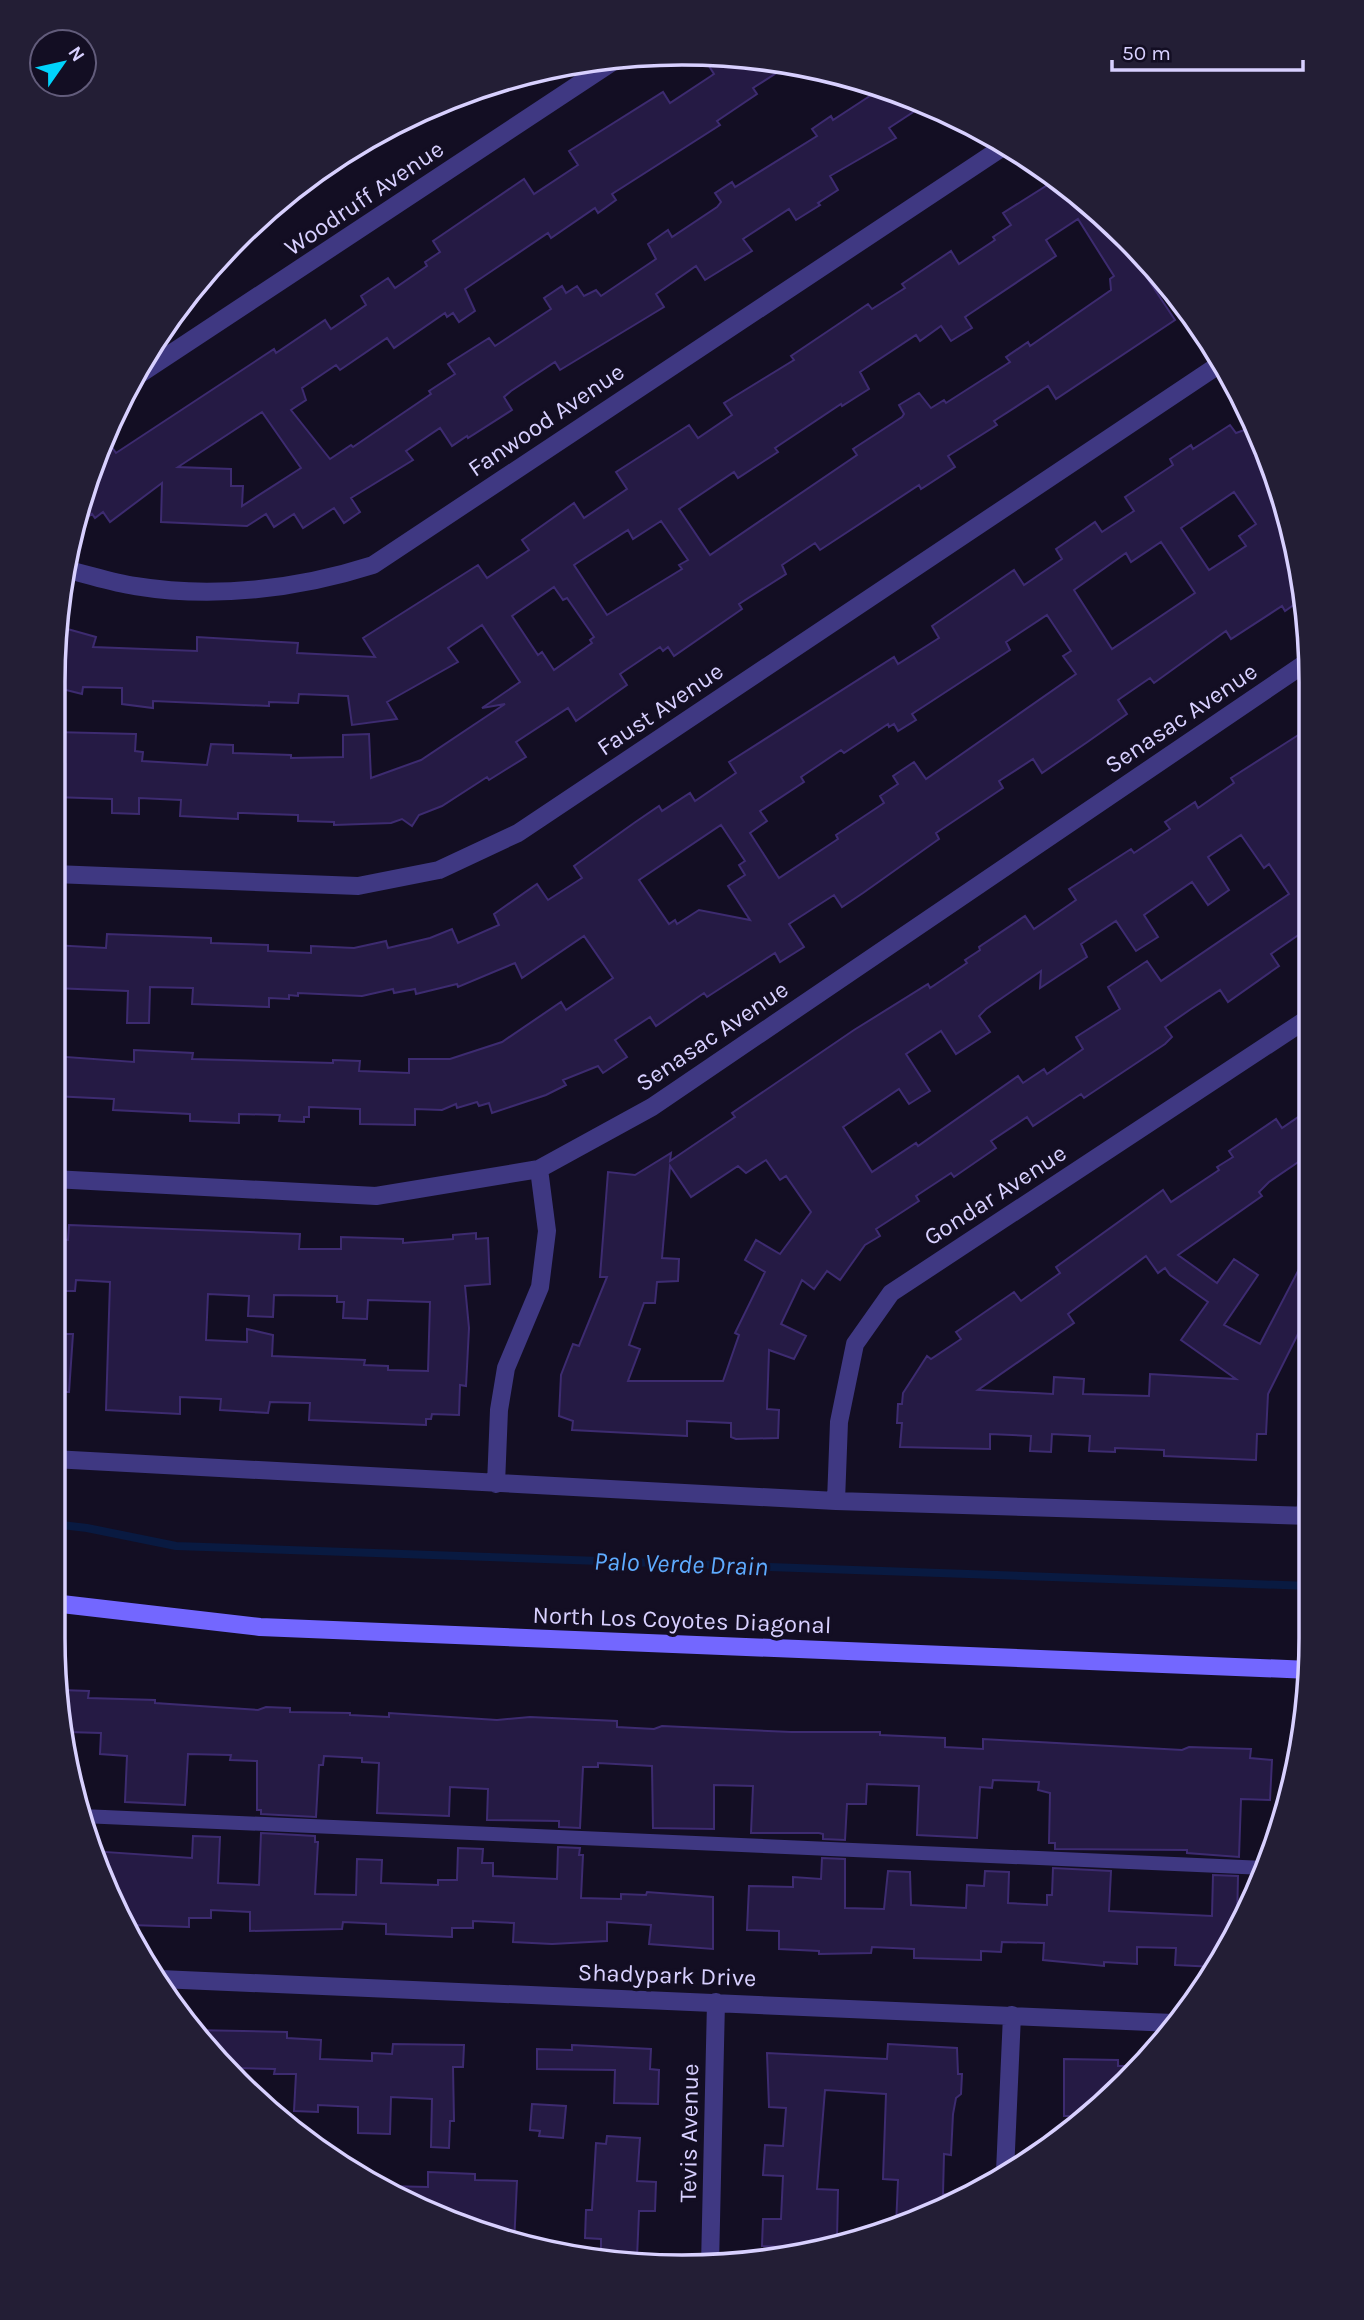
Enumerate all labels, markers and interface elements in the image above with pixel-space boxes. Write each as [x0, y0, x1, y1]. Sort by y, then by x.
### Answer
north arrow [28, 28, 98, 98]
scale bar [1112, 28, 1303, 72]
text: 50 m [1122, 41, 1171, 65]
text: N [63, 42, 89, 66]
street label: Woodruff Avenue [279, 135, 449, 261]
street label: Fanwood Avenue [463, 357, 629, 483]
street label: Faust Avenue [592, 657, 728, 761]
street label: Senasac Avenue [1100, 657, 1262, 779]
street label: Senasac Avenue [631, 975, 793, 1097]
street label: Gondar Avenue [919, 1139, 1071, 1251]
water label: Palo Verde Drain [593, 1545, 769, 1583]
street label: North Los Coyotes Diagonal [532, 1601, 832, 1639]
street label: Shadypark Drive [577, 1958, 757, 1992]
street label: Tevis Avenue [674, 2063, 704, 2203]

